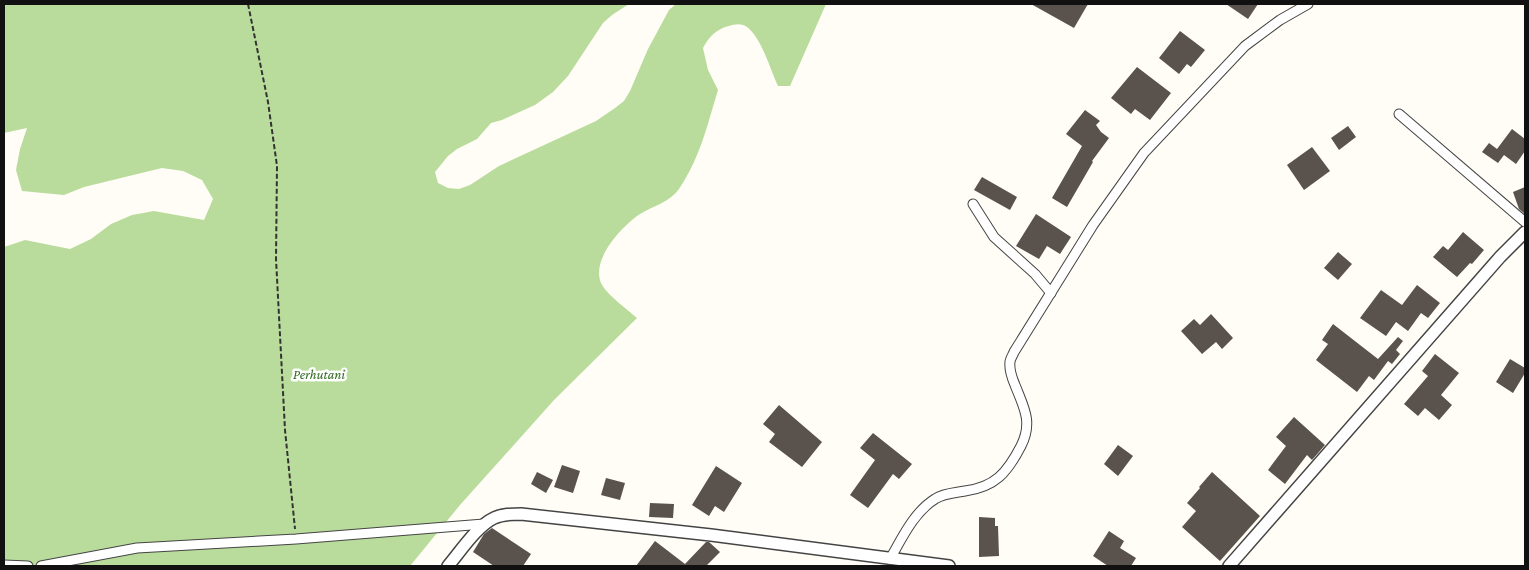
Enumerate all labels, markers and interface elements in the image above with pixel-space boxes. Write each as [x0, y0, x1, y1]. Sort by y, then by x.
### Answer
park label: Perhutani [293, 366, 345, 382]

